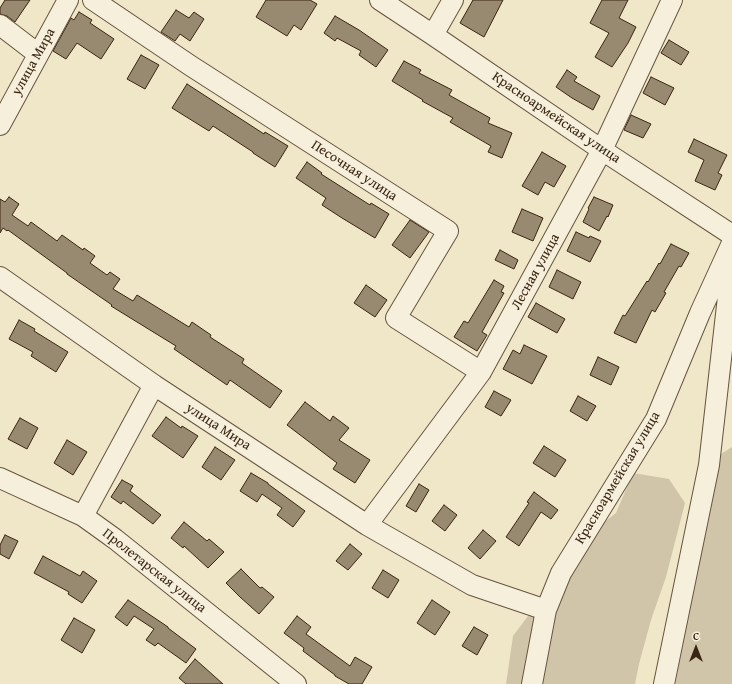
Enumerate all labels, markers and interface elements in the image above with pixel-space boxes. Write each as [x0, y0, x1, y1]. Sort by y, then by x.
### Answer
street label: улица Мира [9, 25, 59, 99]
street label: Красноармейская улица [488, 69, 624, 167]
street label: Песочная улица [308, 137, 400, 205]
street label: Лесная улица [508, 231, 564, 313]
street label: улица Мира [182, 400, 254, 454]
street label: Красноармейская улица [572, 409, 664, 547]
street label: Пролетарская улица [99, 525, 209, 617]
north arrow [676, 628, 716, 668]
text: С [693, 628, 699, 644]

